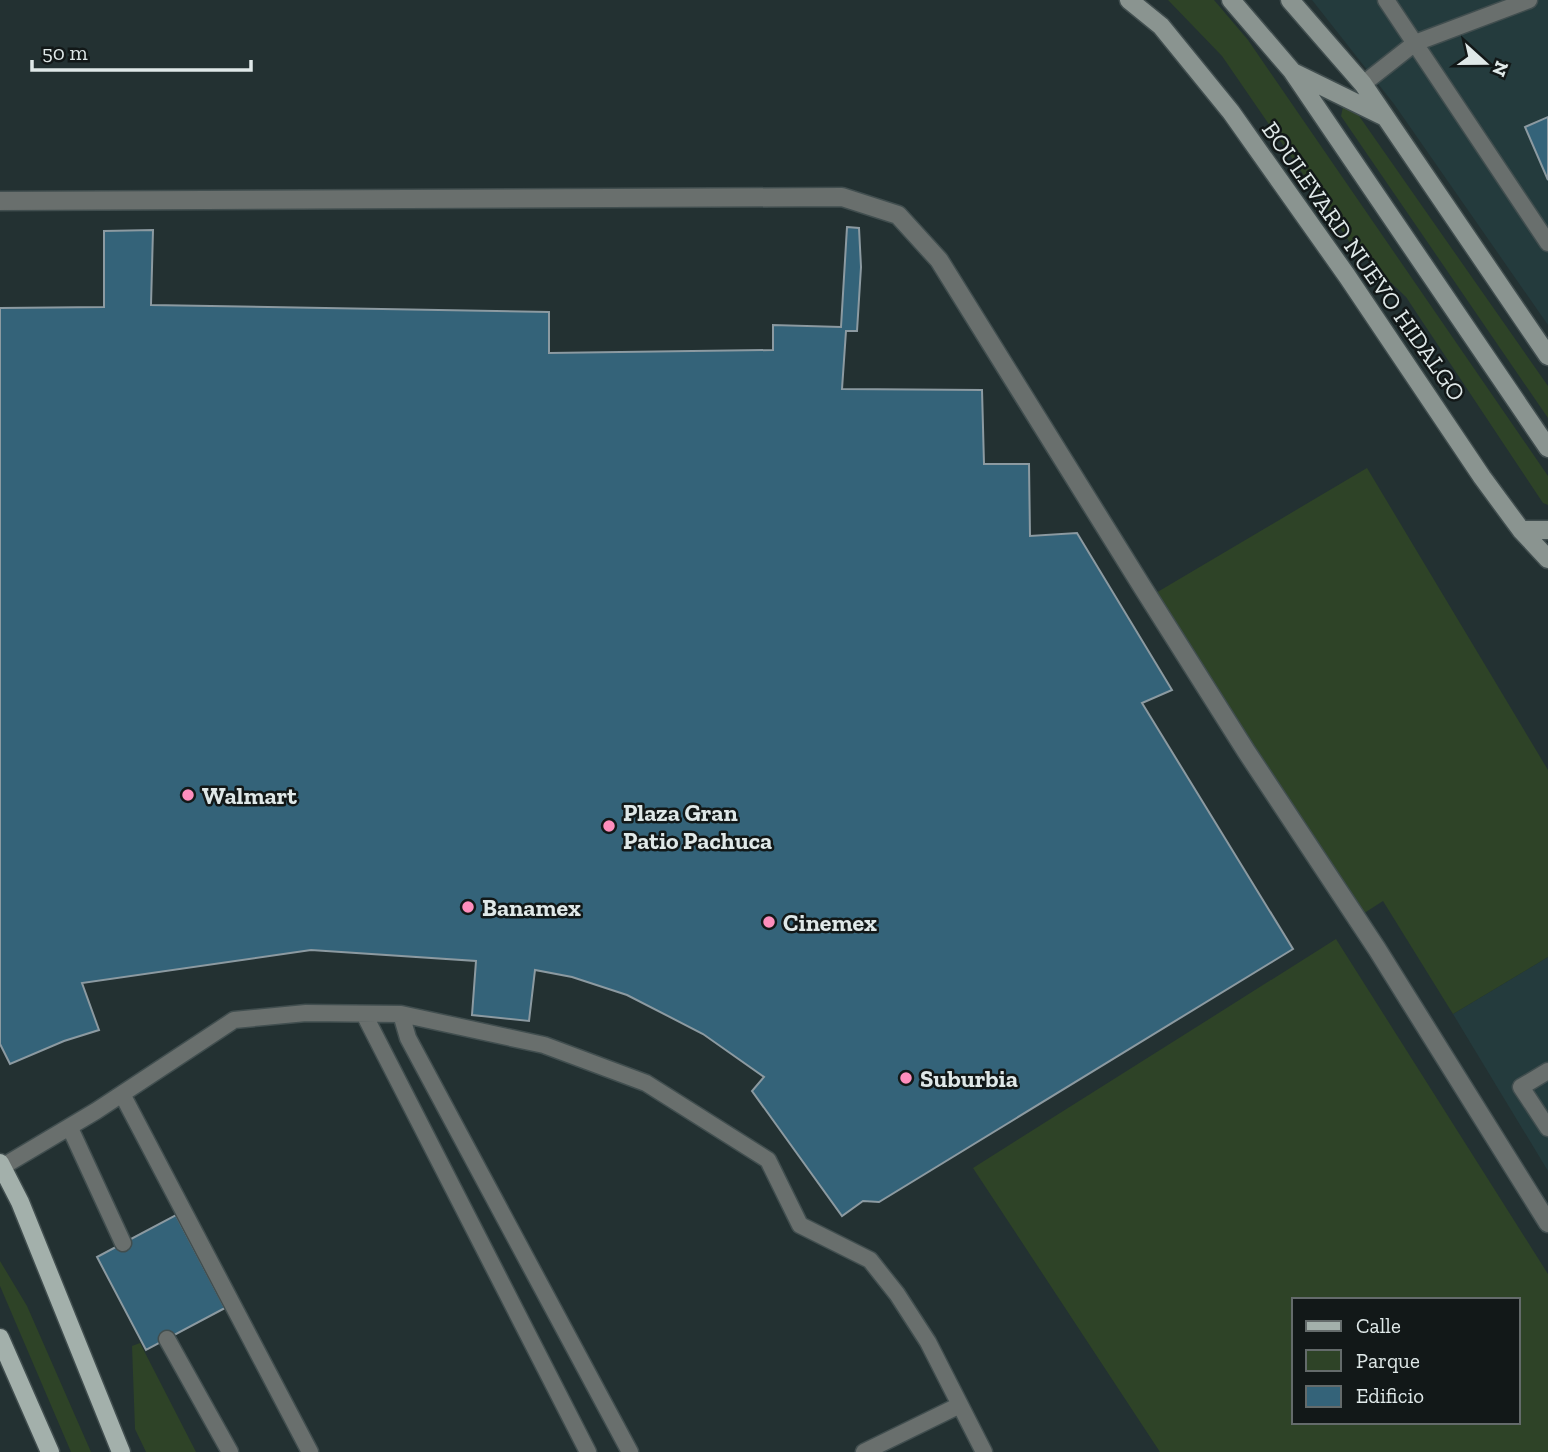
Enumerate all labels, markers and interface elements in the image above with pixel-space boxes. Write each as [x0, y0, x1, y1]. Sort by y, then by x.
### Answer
scale bar [32, 28, 250, 72]
north arrow [1450, 28, 1520, 98]
text: 50 m [42, 40, 88, 65]
text: N [1487, 58, 1514, 80]
street label: BOULEVARD NUEVO HIDALGO [1256, 116, 1472, 406]
place label: Walmart [202, 781, 297, 810]
marker: Walmart [180, 787, 196, 803]
place label: Plaza Gran Patio Pachuca [623, 798, 772, 855]
marker: Plaza Gran Patio Pachuca [601, 818, 617, 834]
place label: Banamex [482, 893, 581, 922]
marker: Banamex [460, 899, 476, 915]
place label: Cinemex [783, 908, 877, 937]
marker: Cinemex [761, 914, 777, 930]
place label: Suburbia [920, 1064, 1018, 1093]
marker: Suburbia [898, 1070, 914, 1086]
legend [1292, 1298, 1520, 1424]
text: Calle [1356, 1313, 1401, 1338]
text: Parque [1356, 1348, 1420, 1373]
text: Edificio [1356, 1383, 1424, 1408]

